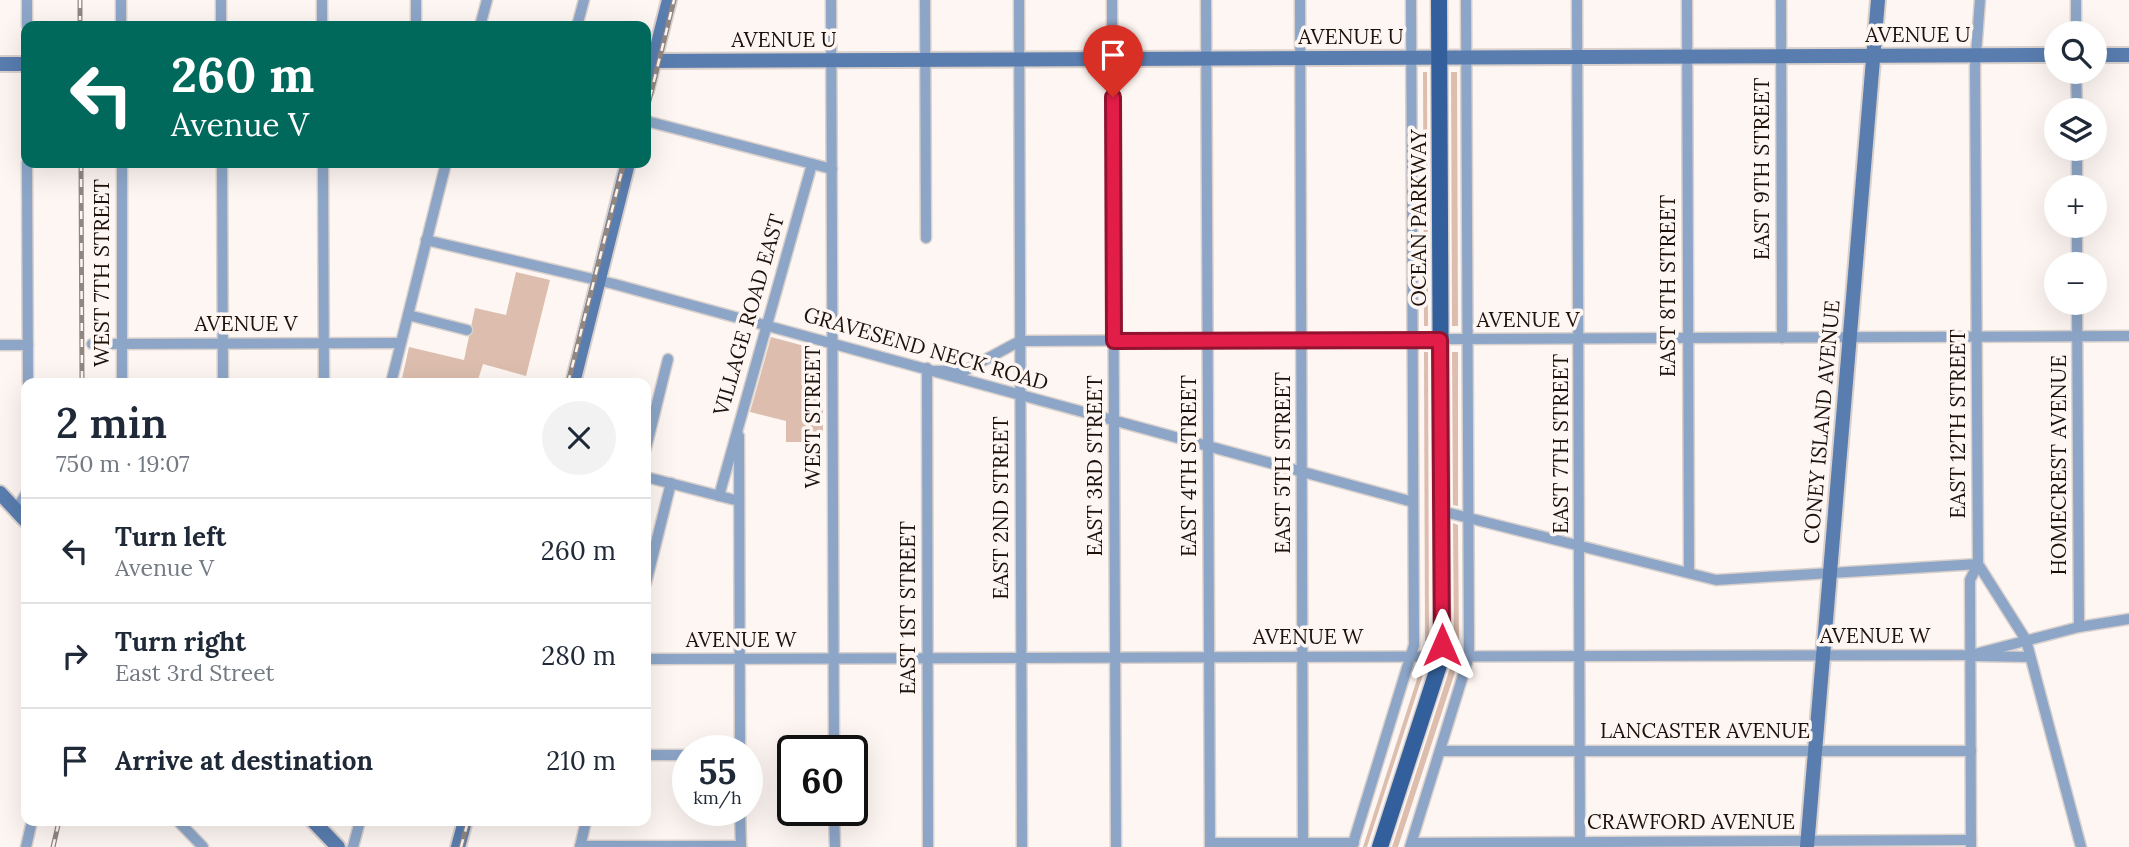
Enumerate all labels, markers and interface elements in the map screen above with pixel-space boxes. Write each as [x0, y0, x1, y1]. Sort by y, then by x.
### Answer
street label: AVENUE U [1864, 21, 1971, 48]
map controls [2044, 21, 2107, 315]
button: search [2044, 21, 2107, 84]
street label: AVENUE U [1297, 23, 1404, 50]
pin [1083, 25, 1143, 97]
street label: AVENUE U [730, 26, 837, 53]
icon: arrive [1094, 36, 1132, 74]
text: 260 m [171, 43, 314, 105]
icon: left [56, 49, 147, 140]
street label: EAST 9TH STREET [1748, 78, 1775, 260]
button: layers [2044, 98, 2107, 161]
text: Avenue V [171, 104, 309, 145]
street label: OCEAN PARKWAY [1405, 129, 1432, 307]
button: + [2044, 175, 2107, 238]
street label: WEST 7TH STREET [88, 179, 115, 367]
street label: EAST 8TH STREET [1654, 195, 1681, 377]
street label: VILLAGE ROAD EAST [707, 211, 790, 420]
button: − [2044, 252, 2107, 315]
street label: CONEY ISLAND AVENUE [1797, 299, 1846, 545]
street label: GRAVESEND NECK ROAD [801, 301, 1052, 396]
street label: AVENUE V [1475, 306, 1581, 333]
street label: AVENUE V [193, 310, 299, 337]
street label: EAST 12TH STREET [1944, 329, 1971, 519]
street label: WEST STREET [799, 346, 826, 488]
street label: EAST 7TH STREET [1547, 354, 1574, 534]
street label: HOMECREST AVENUE [2045, 355, 2072, 575]
street label: EAST 5TH STREET [1269, 372, 1296, 554]
street label: EAST 3RD STREET [1081, 375, 1108, 557]
street label: EAST 4TH STREET [1175, 375, 1202, 557]
text: 2 min [56, 396, 167, 450]
button: close [542, 401, 616, 475]
street label: EAST 2ND STREET [987, 416, 1014, 600]
text: 750 m · 19:07 [56, 449, 190, 478]
text: Turn left [115, 520, 226, 553]
street label: EAST 1ST STREET [894, 521, 921, 695]
icon: left [56, 532, 94, 570]
text: 260 m [541, 534, 616, 567]
text: Avenue V [115, 553, 214, 582]
position arrow [1405, 608, 1479, 682]
street label: AVENUE W [1819, 622, 1931, 649]
street label: AVENUE W [1252, 623, 1364, 650]
text: Turn right [115, 625, 246, 658]
street label: AVENUE W [685, 626, 797, 653]
icon: right [56, 637, 94, 675]
text: 280 m [541, 639, 616, 672]
text: East 3rd Street [115, 658, 274, 687]
street label: LANCASTER AVENUE [1600, 717, 1810, 744]
speed limit sign: 60 [777, 735, 868, 826]
icon: arrive [56, 742, 94, 780]
text: Arrive at destination [115, 744, 373, 777]
text: 210 m [546, 744, 616, 777]
text: 55 [699, 749, 736, 794]
text: km/h [693, 786, 742, 809]
street label: CRAWFORD AVENUE [1587, 808, 1795, 835]

